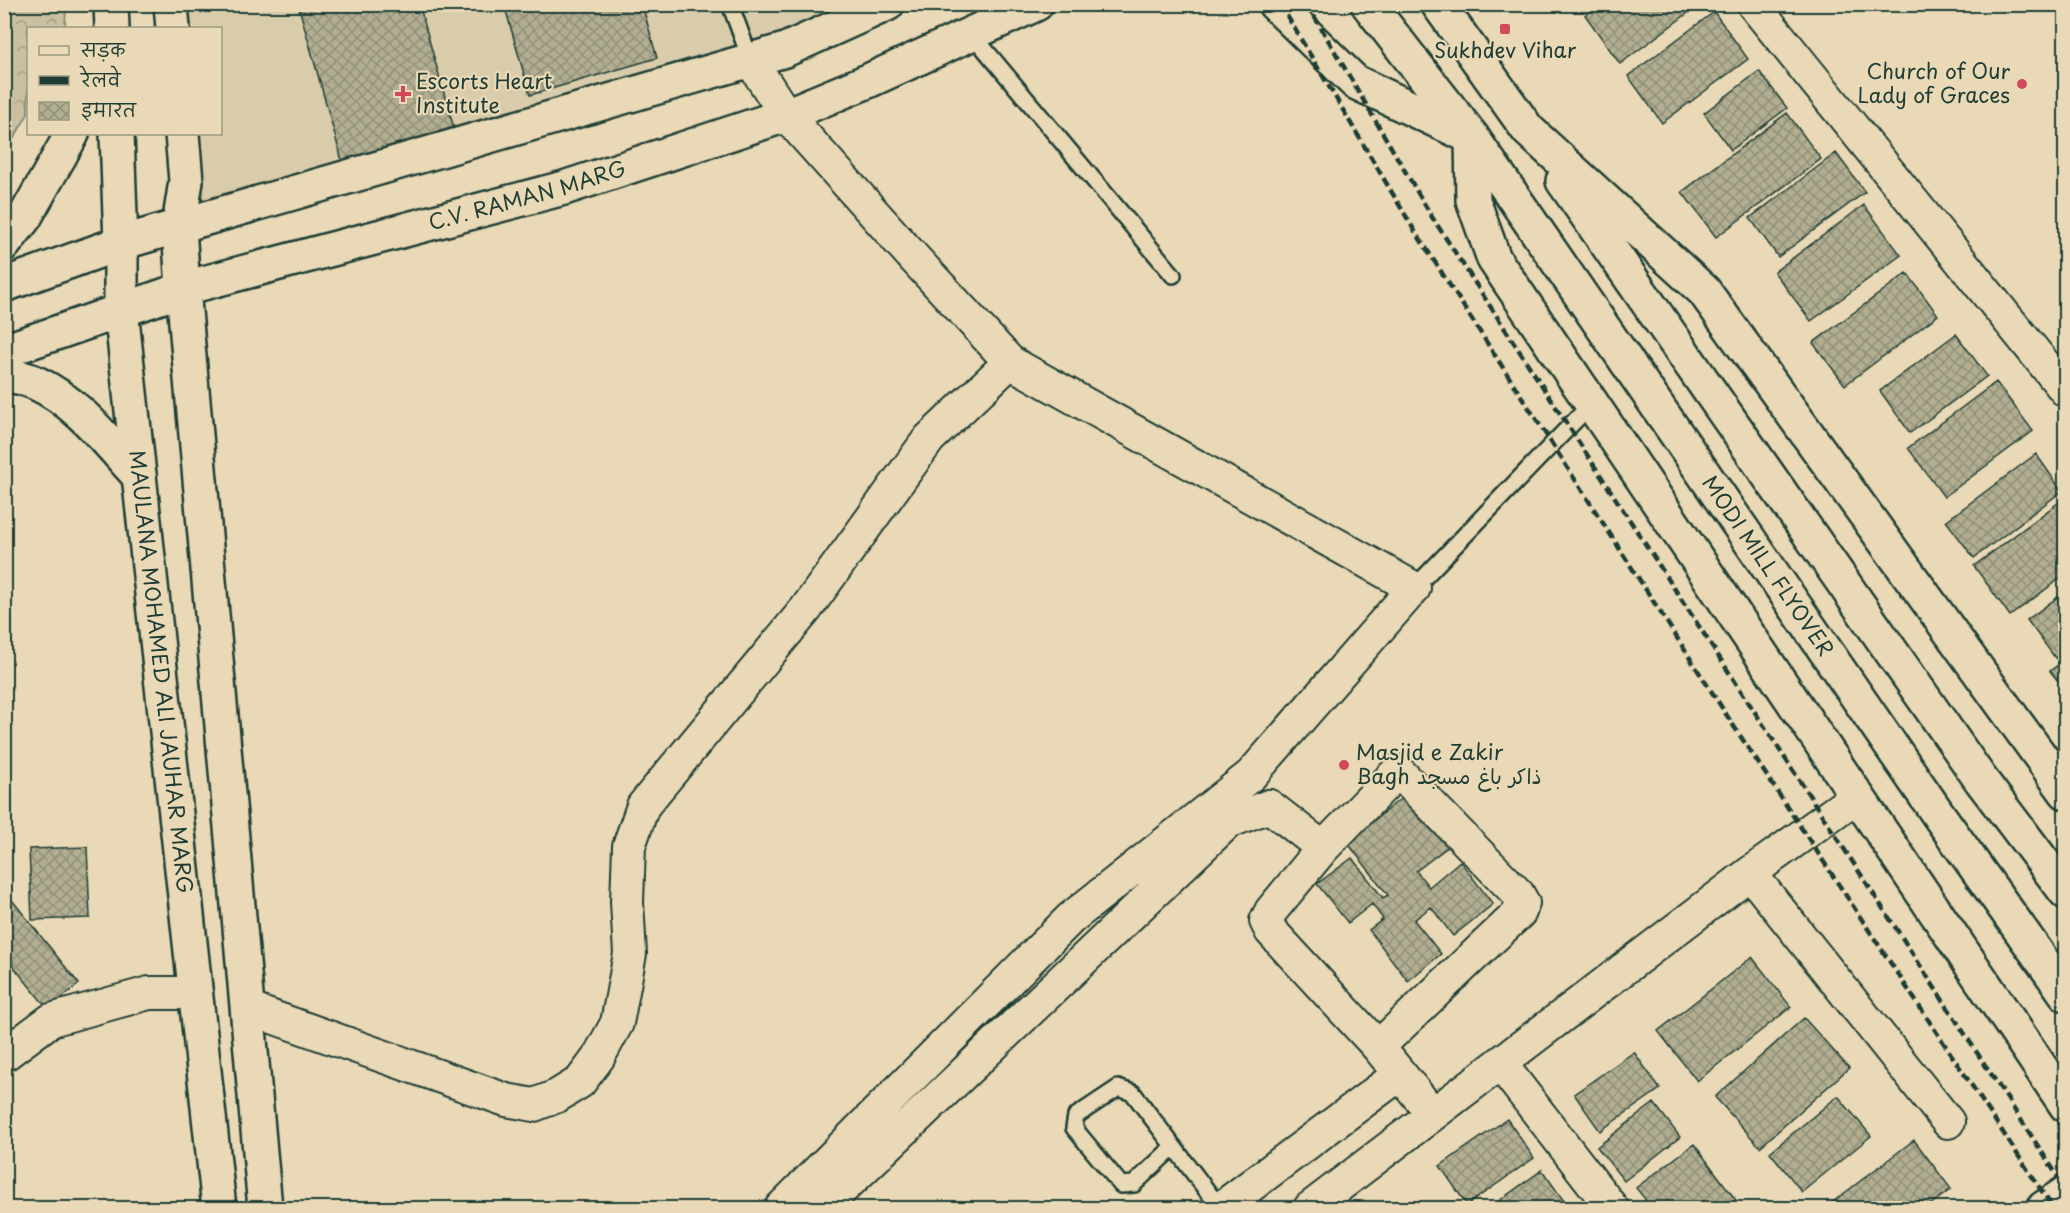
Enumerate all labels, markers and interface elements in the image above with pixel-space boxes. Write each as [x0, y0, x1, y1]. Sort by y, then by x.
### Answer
marker: Sukhdev Vihar [1498, 22, 1512, 36]
legend [27, 27, 222, 135]
place label: Sukhdev Vihar [1434, 33, 1577, 65]
text: सड़क [80, 36, 126, 63]
place label: Church of Our Lady of Graces [1857, 54, 2010, 110]
place label: Escorts Heart Institute [416, 64, 552, 120]
text: रेलवे [79, 65, 122, 93]
marker: Church of Our Lady of Graces [2015, 77, 2029, 91]
marker: Escorts Heart Institute [394, 85, 412, 103]
text: इमारत [81, 96, 137, 123]
street label: C.V. RAMAN MARG [425, 151, 629, 237]
street label: MAULANA MOHAMED ALI JAUHAR MARG [122, 448, 203, 895]
street label: MODI MILL FLYOVER [1695, 468, 1843, 662]
place label: Masjid e Zakir Bagh ذاکر باغ مسجد [1356, 735, 1542, 792]
marker: Masjid e Zakir Bagh ذاکر باغ مسجد [1337, 758, 1351, 772]

